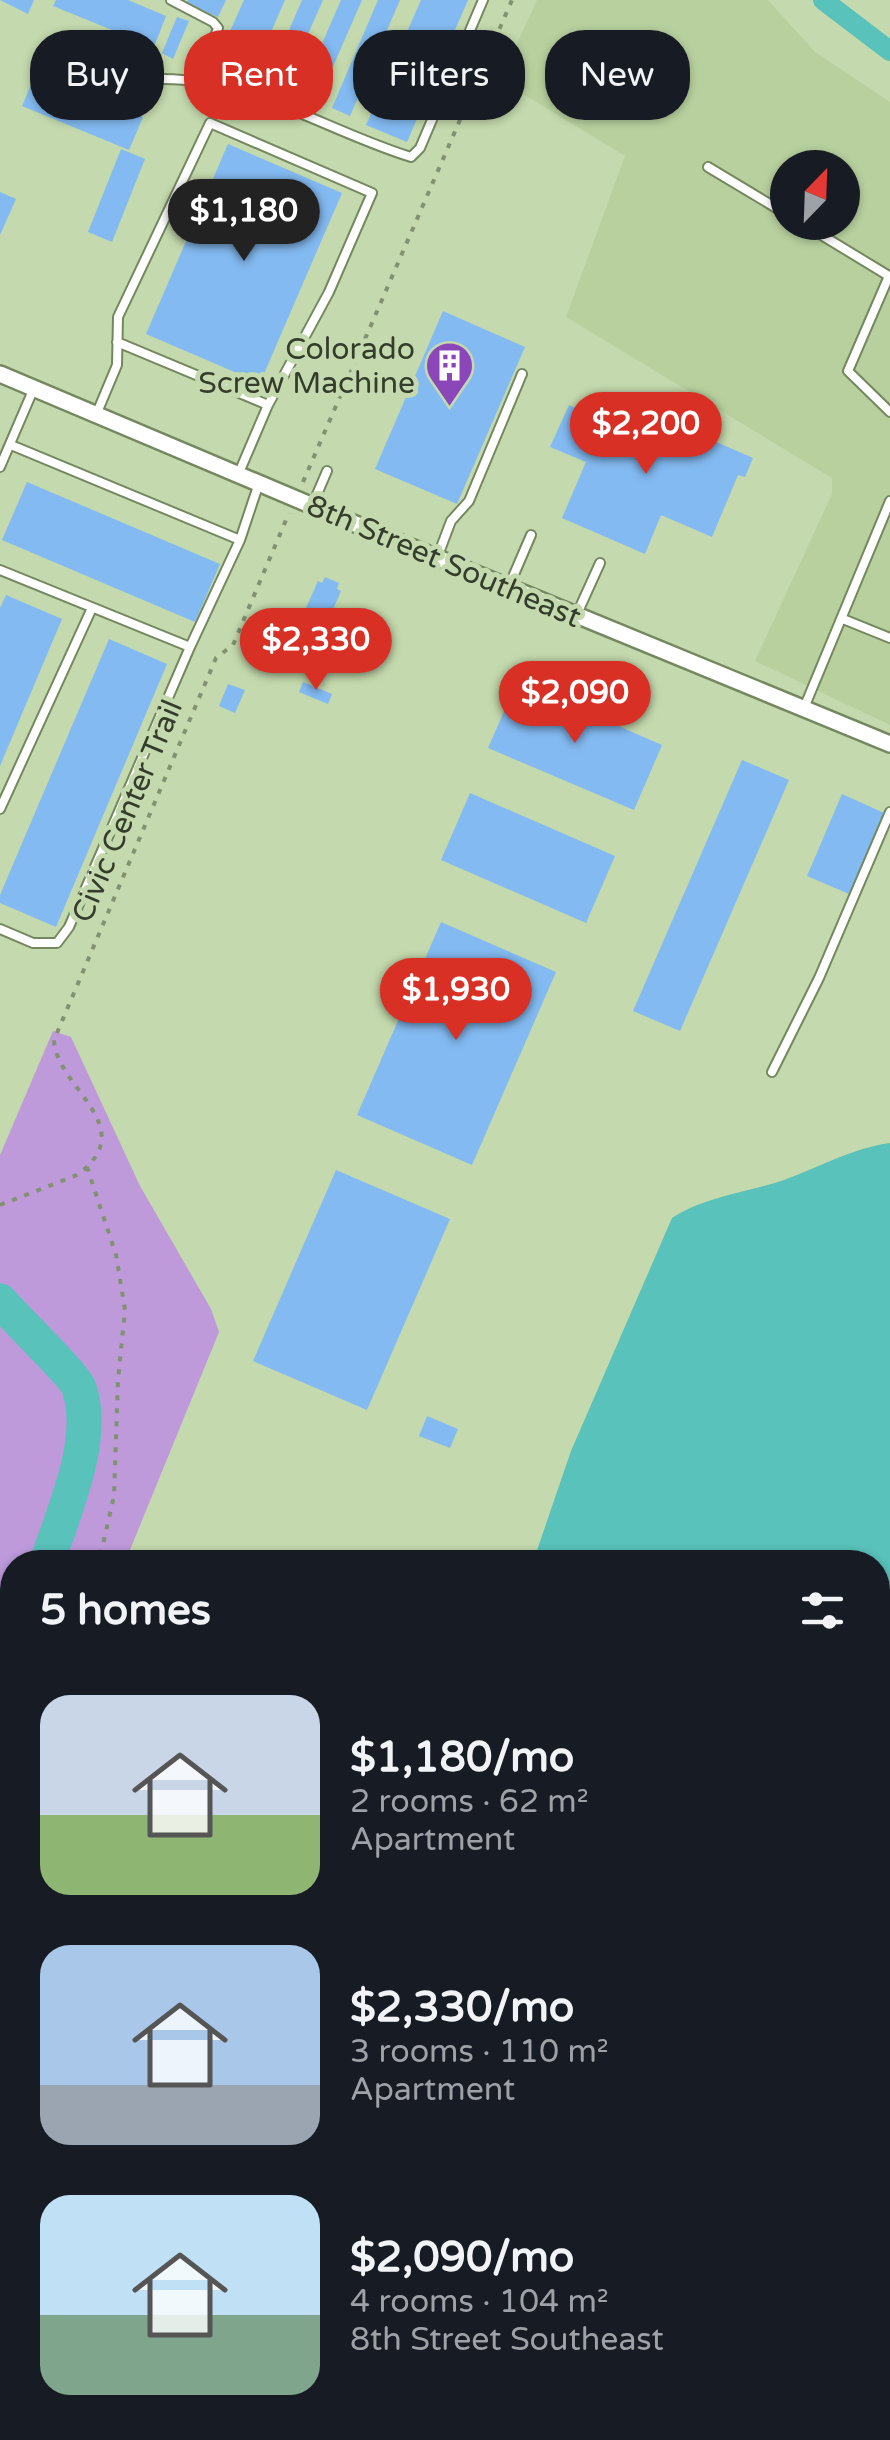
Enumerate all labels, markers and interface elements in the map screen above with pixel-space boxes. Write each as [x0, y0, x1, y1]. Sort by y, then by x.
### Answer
chip: Buy [30, 30, 164, 120]
chip: Rent [184, 30, 333, 120]
chip: Filters [353, 30, 525, 120]
chip: New [545, 30, 690, 120]
north arrow [770, 150, 860, 240]
map controls [770, 150, 860, 240]
pin: $1,180 [163, 179, 325, 264]
text: $1,180 [190, 192, 298, 230]
place label: Colorado Screw Machine [198, 331, 415, 402]
building icon: Colorado Screw Machine [424, 340, 476, 408]
pin: $2,200 [565, 392, 727, 477]
text: $2,200 [592, 405, 700, 443]
street label: 8th Street Southeast [301, 487, 586, 636]
pin: $2,330 [235, 608, 397, 693]
text: $2,330 [262, 621, 370, 659]
pin: $2,090 [494, 661, 656, 746]
text: $2,090 [521, 674, 629, 712]
street label: Civic Center Trail [64, 694, 191, 928]
pin: $1,930 [375, 958, 537, 1043]
text: $1,930 [402, 971, 510, 1009]
icon: filters [795, 1583, 850, 1638]
text: 5 homes [40, 1585, 211, 1636]
text: $1,180/mo [350, 1732, 574, 1783]
icon: home [120, 1735, 240, 1855]
text: 2 rooms · 62 m² [350, 1783, 589, 1821]
text: Apartment [350, 1821, 515, 1859]
text: $2,330/mo [350, 1982, 574, 2033]
icon: home [120, 1985, 240, 2105]
text: 3 rooms · 110 m² [350, 2033, 609, 2071]
text: Apartment [350, 2071, 515, 2109]
text: $2,090/mo [350, 2232, 574, 2283]
icon: home [120, 2235, 240, 2355]
text: 4 rooms · 104 m² [350, 2283, 609, 2321]
text: 8th Street Southeast [350, 2321, 664, 2359]

